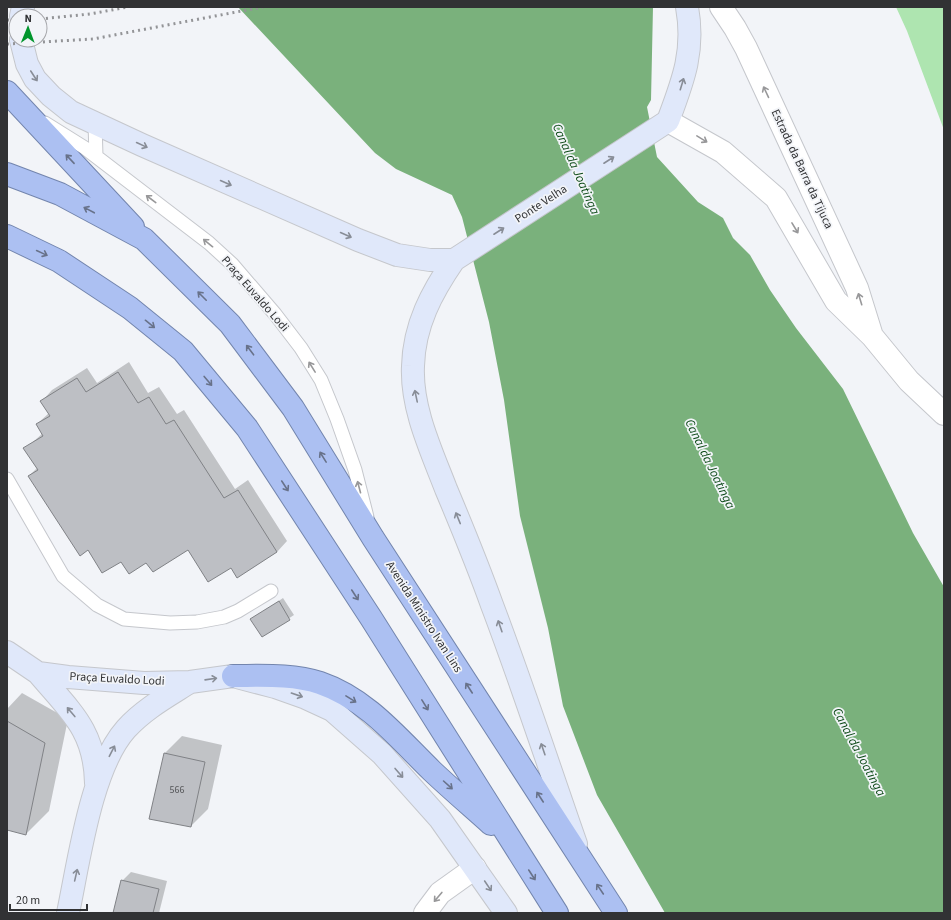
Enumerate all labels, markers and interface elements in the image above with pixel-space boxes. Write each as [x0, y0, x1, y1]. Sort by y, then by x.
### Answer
north arrow [8, 8, 48, 48]
text: N [24, 11, 32, 26]
one-way arrow [30, 71, 38, 82]
one-way arrow [678, 79, 686, 91]
one-way arrow [762, 86, 769, 98]
street label: Estrada da Barra da Tijuca [767, 106, 837, 232]
water label: Canal da Joatinga [548, 121, 604, 217]
one-way arrow [696, 136, 708, 144]
one-way arrow [135, 142, 147, 149]
one-way arrow [65, 154, 74, 165]
one-way arrow [603, 156, 614, 165]
one-way arrow [220, 179, 232, 187]
street label: Ponte Velha [511, 181, 571, 227]
one-way arrow [146, 195, 157, 203]
one-way arrow [83, 206, 95, 213]
one-way arrow [791, 222, 799, 234]
one-way arrow [493, 226, 505, 234]
one-way arrow [339, 232, 351, 239]
one-way arrow [202, 238, 213, 247]
one-way arrow [36, 250, 48, 257]
street label: Praça Euvaldo Lodi [217, 252, 293, 336]
one-way arrow [198, 291, 207, 301]
one-way arrow [856, 293, 863, 306]
one-way arrow [145, 320, 156, 329]
one-way arrow [246, 345, 254, 356]
one-way arrow [308, 361, 317, 372]
one-way arrow [204, 375, 213, 386]
one-way arrow [411, 390, 419, 403]
water label: Canal da Joatinga [680, 416, 740, 512]
one-way arrow [319, 452, 328, 463]
one-way arrow [280, 480, 289, 491]
one-way arrow [355, 481, 363, 494]
one-way arrow [454, 513, 461, 525]
street label: Avenida Ministro Ivan Lins [382, 558, 466, 676]
one-way arrow [351, 589, 360, 600]
one-way arrow [496, 620, 503, 633]
street label: Praça Euvaldo Lodi [69, 668, 165, 690]
one-way arrow [204, 675, 217, 683]
one-way arrow [465, 682, 474, 693]
one-way arrow [291, 691, 303, 699]
one-way arrow [345, 695, 357, 703]
one-way arrow [420, 699, 429, 710]
water label: Canal da Joatinga [828, 705, 890, 799]
one-way arrow [67, 706, 75, 717]
one-way arrow [538, 743, 546, 755]
one-way arrow [109, 745, 116, 757]
one-way arrow [394, 768, 403, 778]
one-way arrow [443, 780, 453, 790]
house number: 566 [170, 783, 184, 797]
one-way arrow [536, 792, 544, 803]
one-way arrow [73, 869, 81, 882]
one-way arrow [528, 869, 536, 880]
one-way arrow [484, 880, 492, 892]
one-way arrow [596, 884, 604, 895]
scale bar [10, 886, 87, 912]
text: 20 m [16, 892, 40, 909]
one-way arrow [433, 892, 442, 903]

